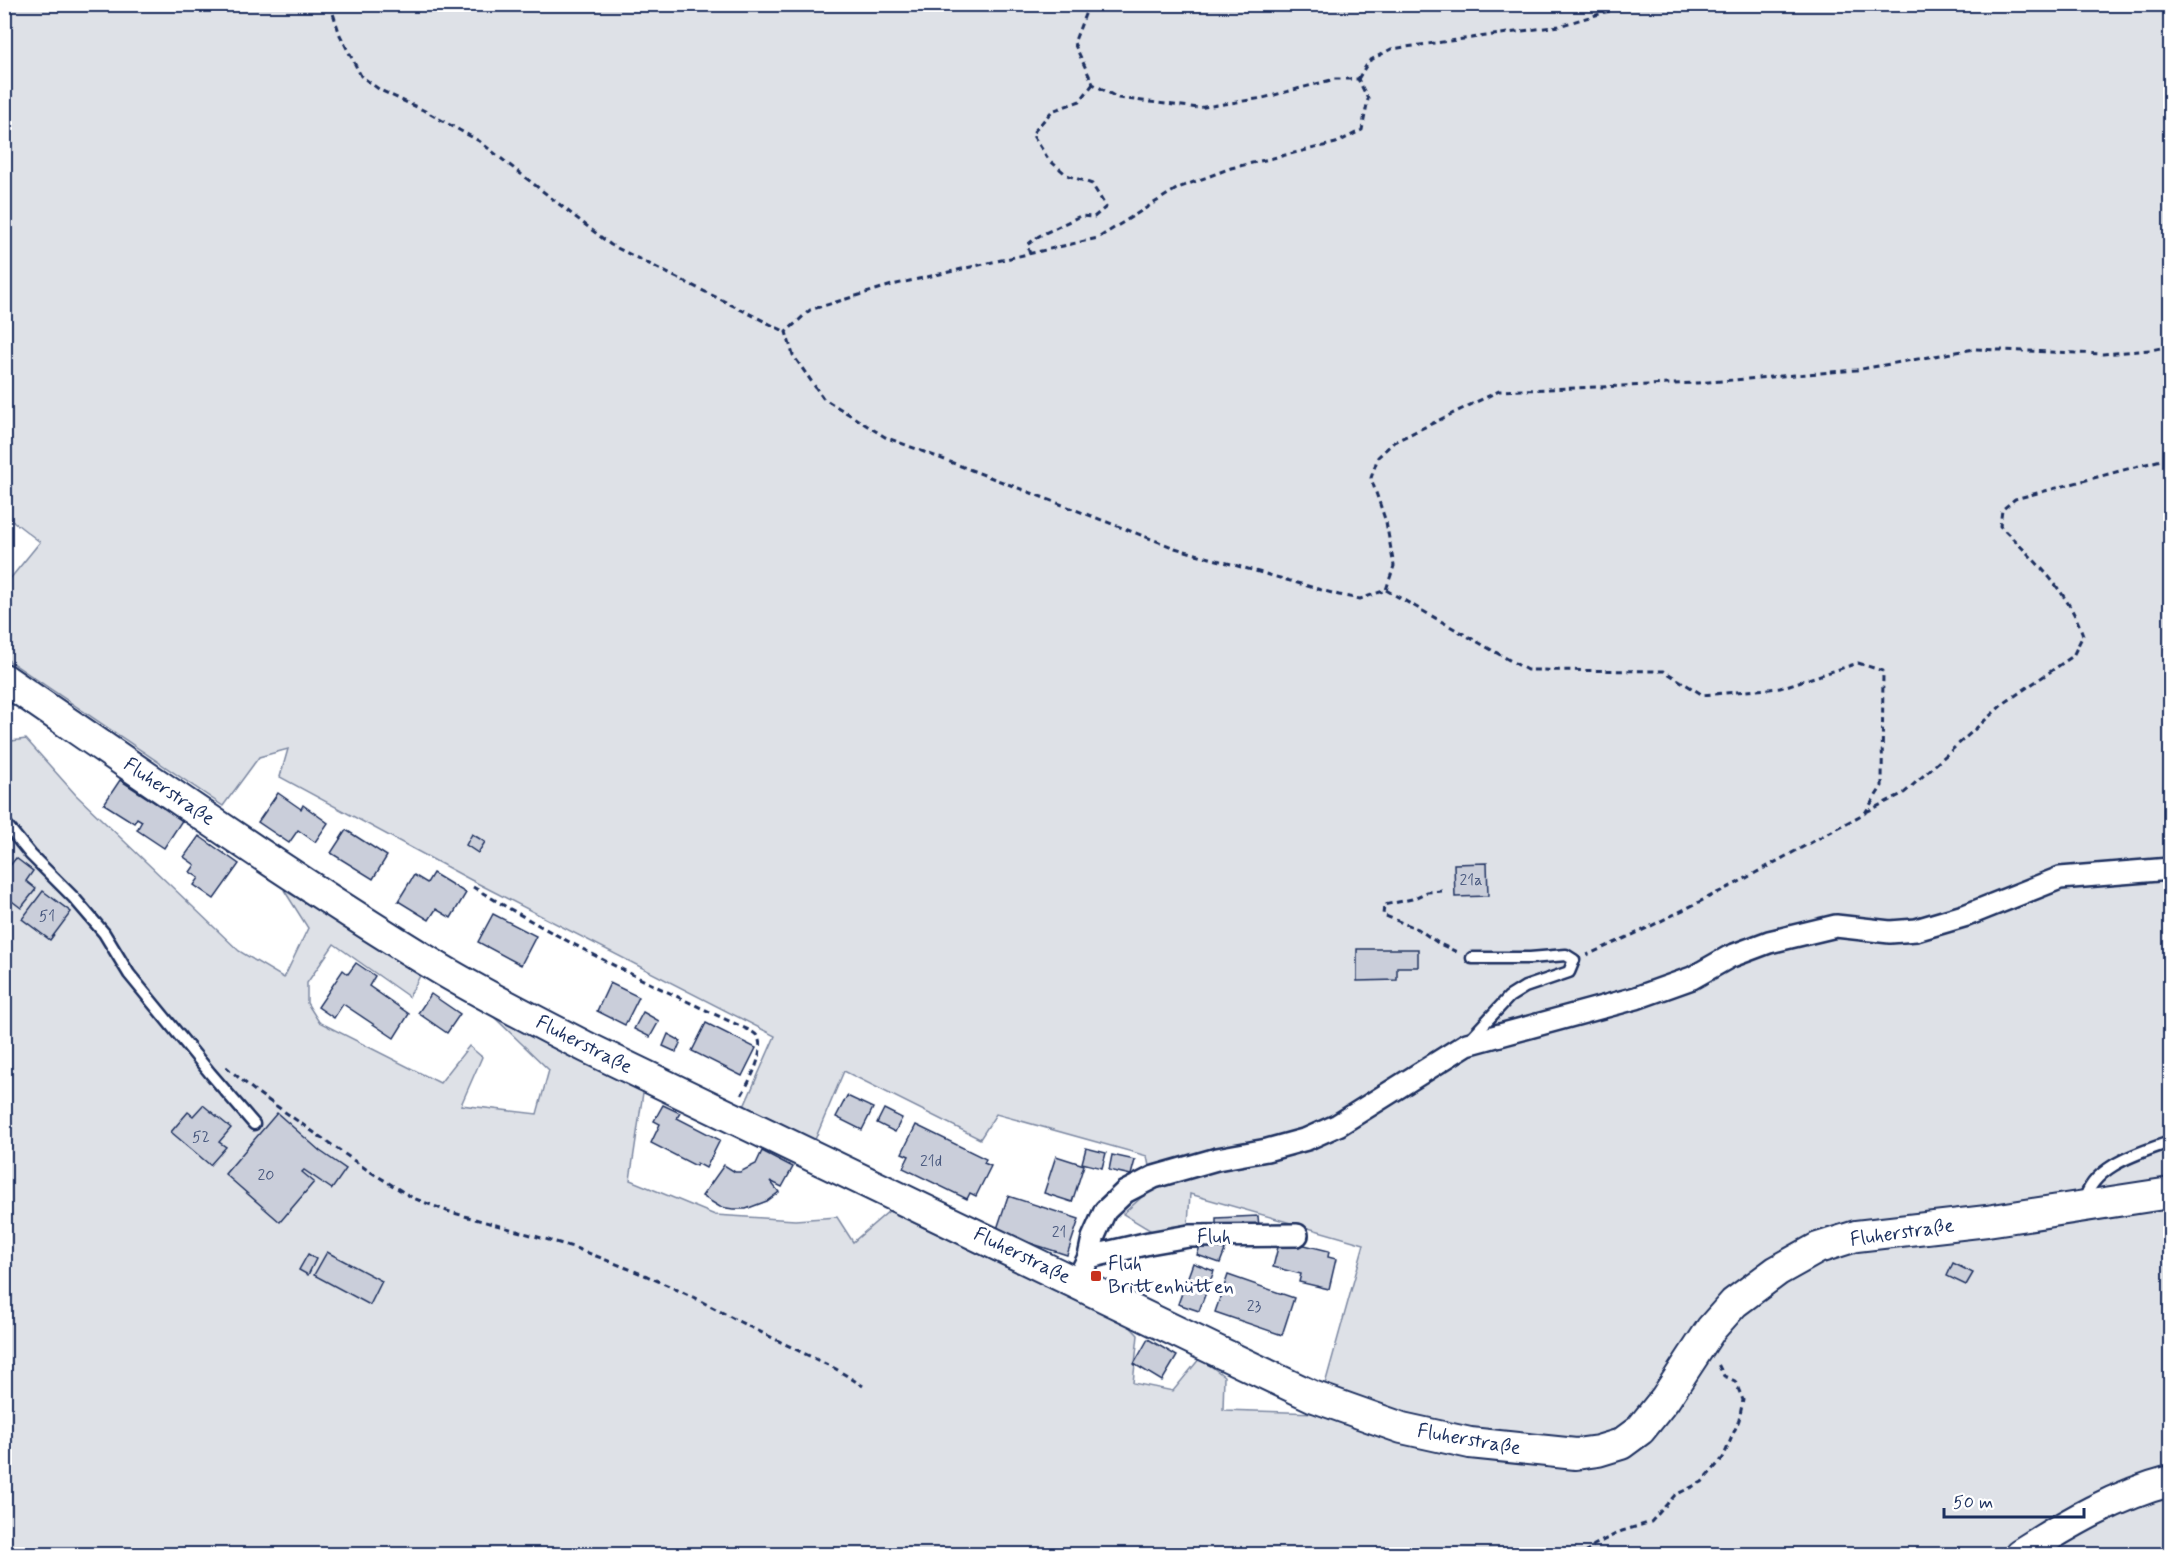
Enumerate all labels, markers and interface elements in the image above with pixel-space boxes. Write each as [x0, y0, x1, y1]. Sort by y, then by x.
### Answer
street label: Fluherstraße [118, 752, 220, 833]
house number: 21a [1460, 870, 1482, 891]
house number: 51 [39, 906, 55, 927]
street label: Fluherstraße [531, 1009, 637, 1081]
house number: 52 [192, 1127, 210, 1148]
house number: 21d [920, 1151, 942, 1172]
house number: 20 [258, 1165, 275, 1186]
street label: Fluherstraße [1848, 1212, 1956, 1254]
street label: Fluherstraße [969, 1221, 1075, 1291]
house number: 21 [1052, 1222, 1066, 1243]
street label: Fluh [1197, 1224, 1231, 1251]
place label: Fluh Brittenhütten [1108, 1251, 1234, 1301]
marker: Fluh Brittenhütten [1089, 1269, 1103, 1283]
house number: 23 [1247, 1296, 1262, 1317]
street label: Fluherstraße [1415, 1418, 1523, 1462]
scale bar [1944, 1481, 2084, 1519]
text: 50 m [1953, 1491, 1993, 1515]

